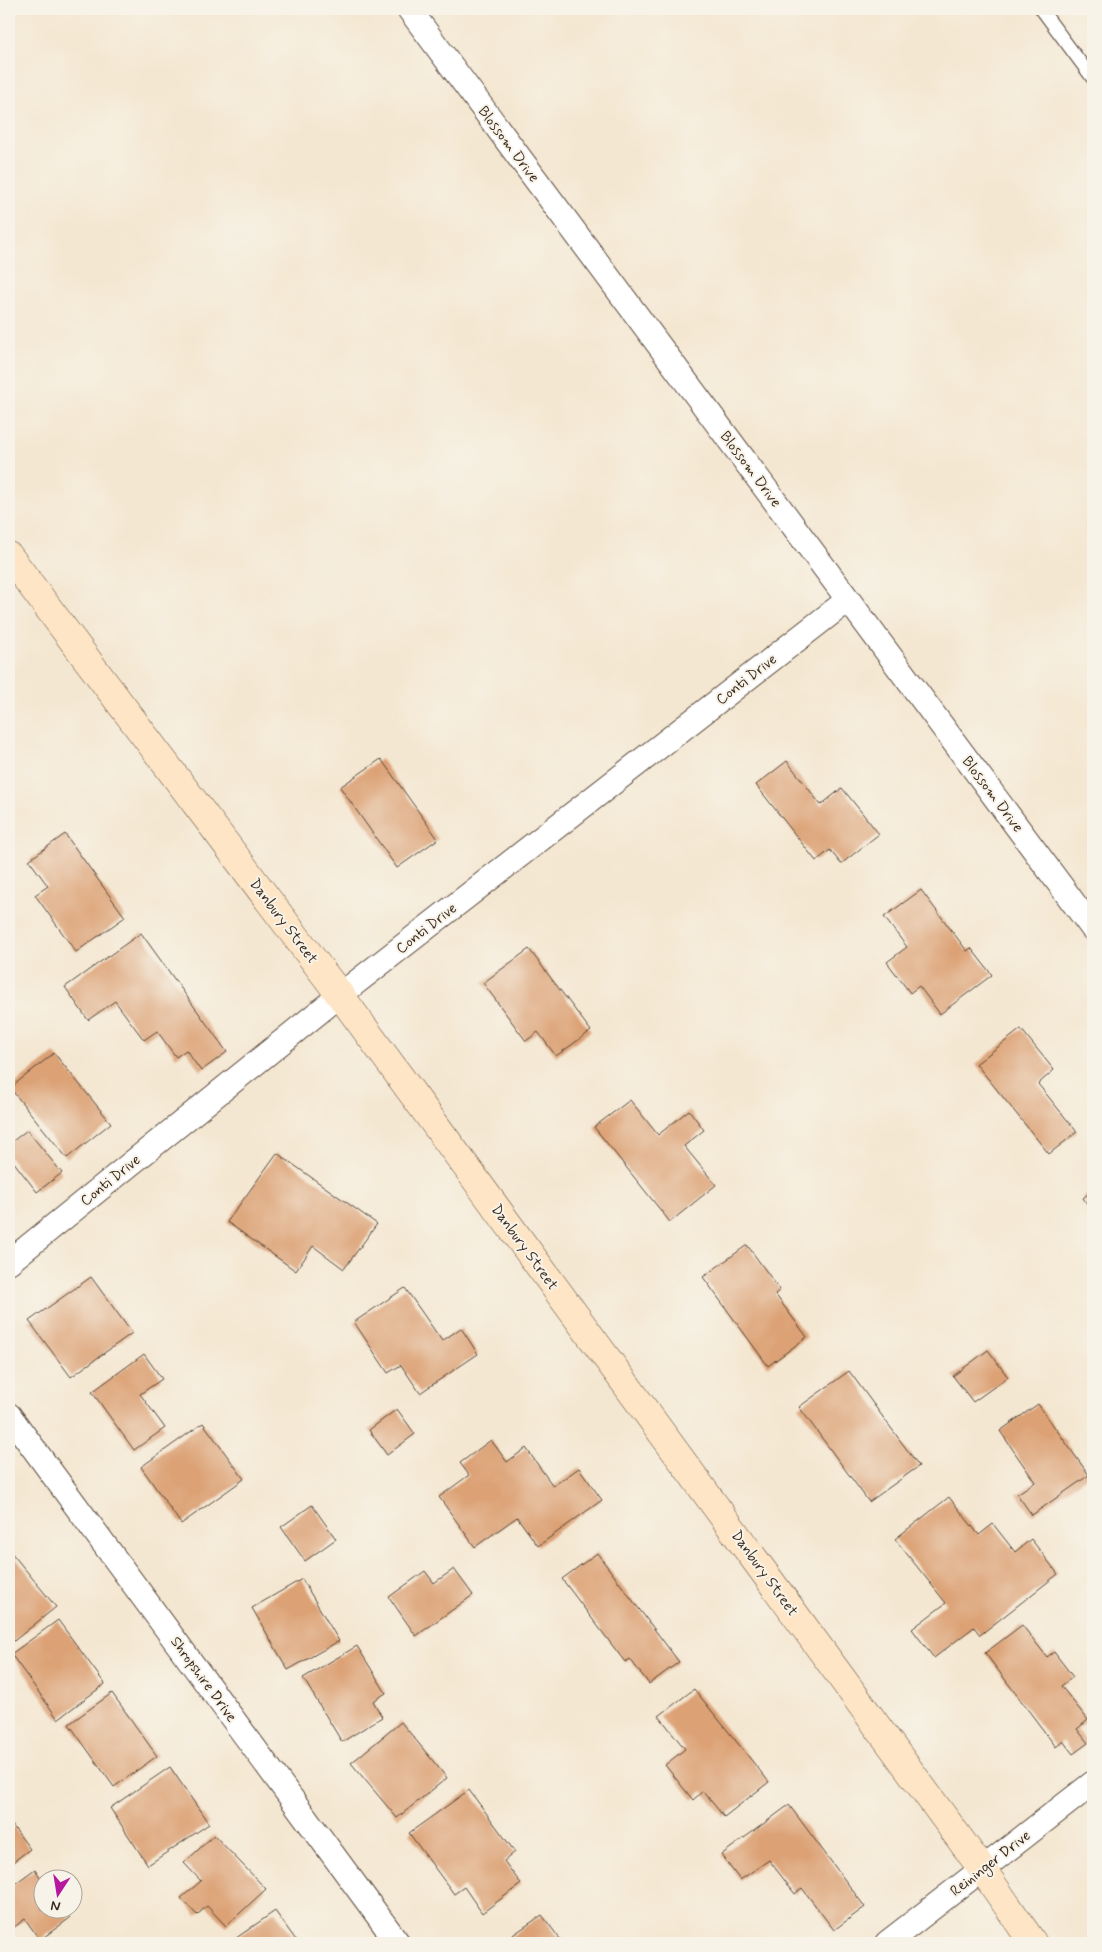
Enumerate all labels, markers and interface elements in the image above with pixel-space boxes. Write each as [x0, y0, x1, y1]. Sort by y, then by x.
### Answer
street label: Blossom Drive [473, 102, 544, 187]
street label: Blossom Drive [715, 427, 786, 512]
street label: Conti Drive [712, 650, 781, 710]
street label: Blossom Drive [957, 752, 1028, 837]
street label: Danbury Street [245, 875, 322, 968]
street label: Conti Drive [392, 899, 461, 959]
street label: Conti Drive [76, 1150, 145, 1211]
street label: Danbury Street [486, 1200, 562, 1295]
street label: Danbury Street [726, 1526, 802, 1621]
street label: Shropshire Drive [165, 1633, 241, 1727]
street label: Reininger Drive [946, 1826, 1036, 1902]
north arrow [32, 1870, 82, 1920]
text: N [49, 1896, 62, 1916]

